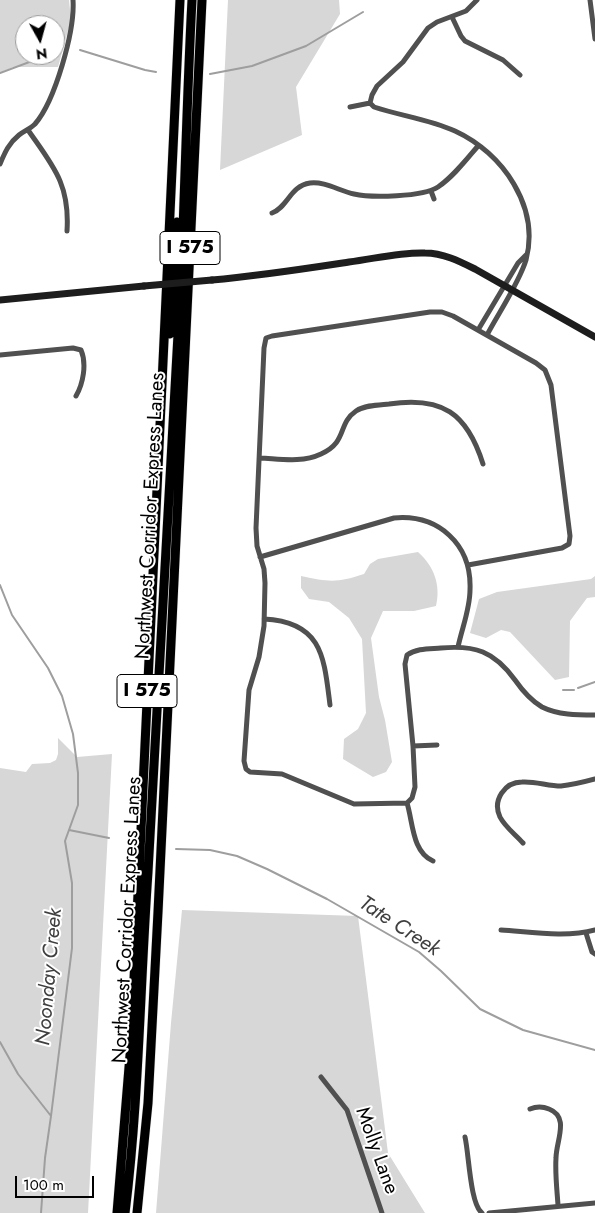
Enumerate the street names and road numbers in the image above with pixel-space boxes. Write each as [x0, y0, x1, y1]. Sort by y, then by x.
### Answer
road number: I 575 [160, 232, 220, 264]
street label: Northwest Corridor Express Lanes [132, 372, 170, 660]
road number: I 575 [117, 674, 177, 708]
street label: Northwest Corridor Express Lanes [109, 776, 147, 1064]
street label: Molly Lane [349, 1104, 403, 1198]

